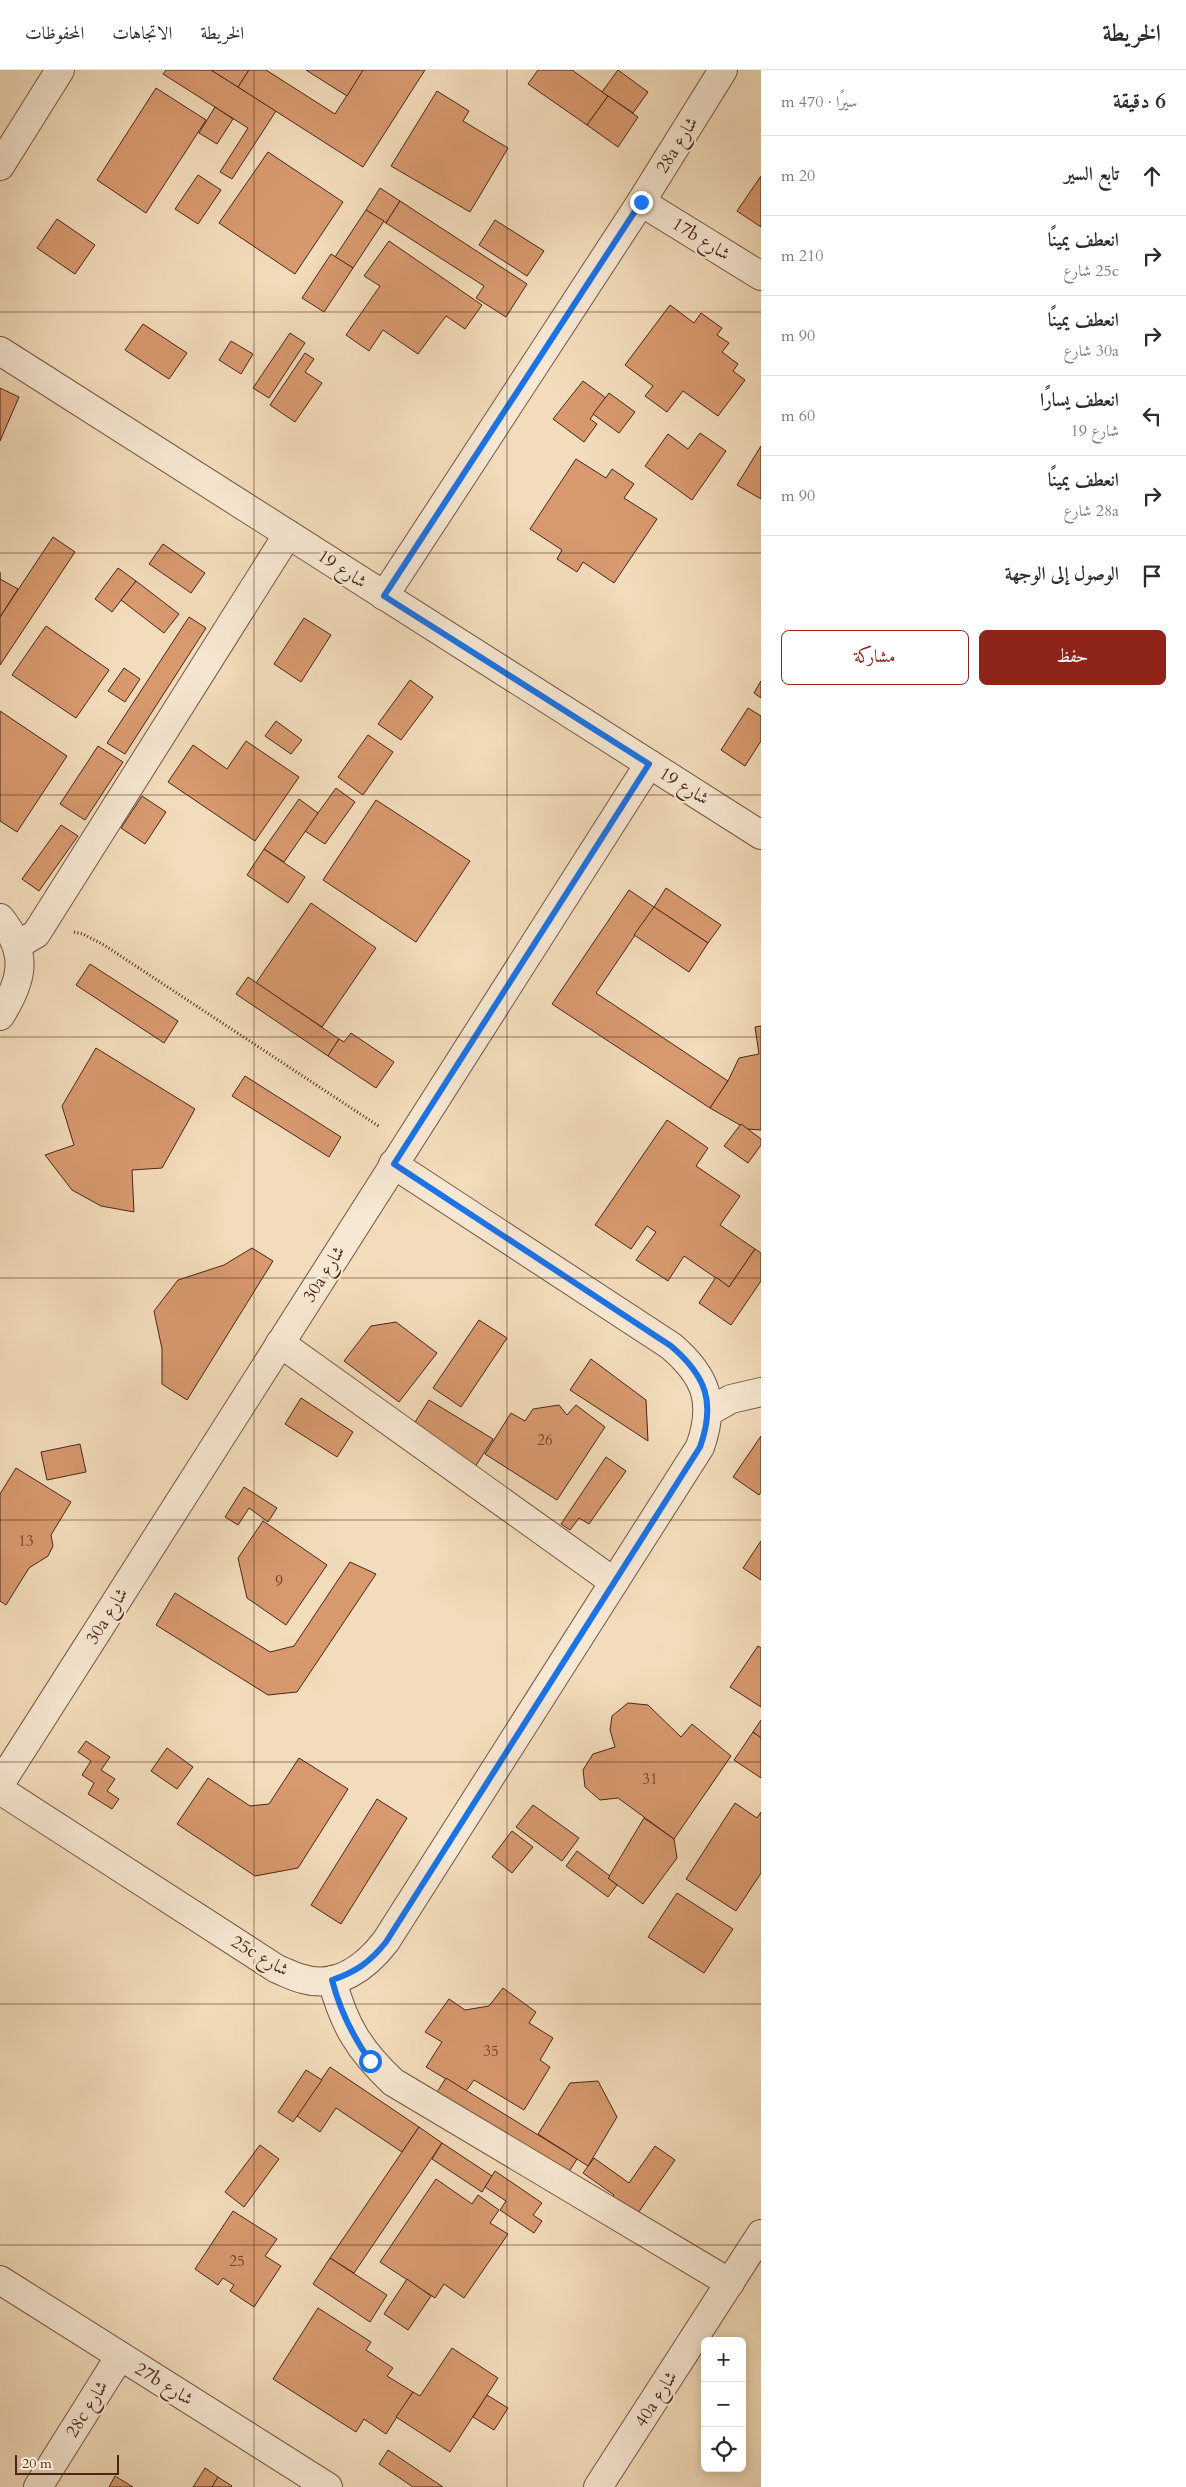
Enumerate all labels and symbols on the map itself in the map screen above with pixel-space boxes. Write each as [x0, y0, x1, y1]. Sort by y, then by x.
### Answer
street label: 28a شارع [650, 112, 706, 179]
route end [630, 191, 653, 214]
street label: 17b شارع [666, 211, 735, 268]
street label: شارع 19 [311, 544, 372, 596]
street label: شارع 19 [653, 761, 714, 813]
street label: 30a شارع [297, 1241, 353, 1308]
house number: 26 [537, 1430, 553, 1450]
house number: 13 [18, 1531, 34, 1551]
house number: 9 [275, 1571, 283, 1591]
street label: 30a شارع [80, 1583, 136, 1650]
house number: 31 [642, 1769, 658, 1789]
street label: 25c شارع [226, 1929, 293, 1984]
house number: 35 [483, 2041, 499, 2061]
route start [359, 2050, 382, 2073]
house number: 25 [229, 2251, 245, 2271]
street label: 27b شارع [129, 2356, 198, 2413]
street label: 40a شارع [629, 2366, 685, 2433]
street label: 28c شارع [60, 2376, 116, 2443]
scale bar [15, 2452, 119, 2475]

